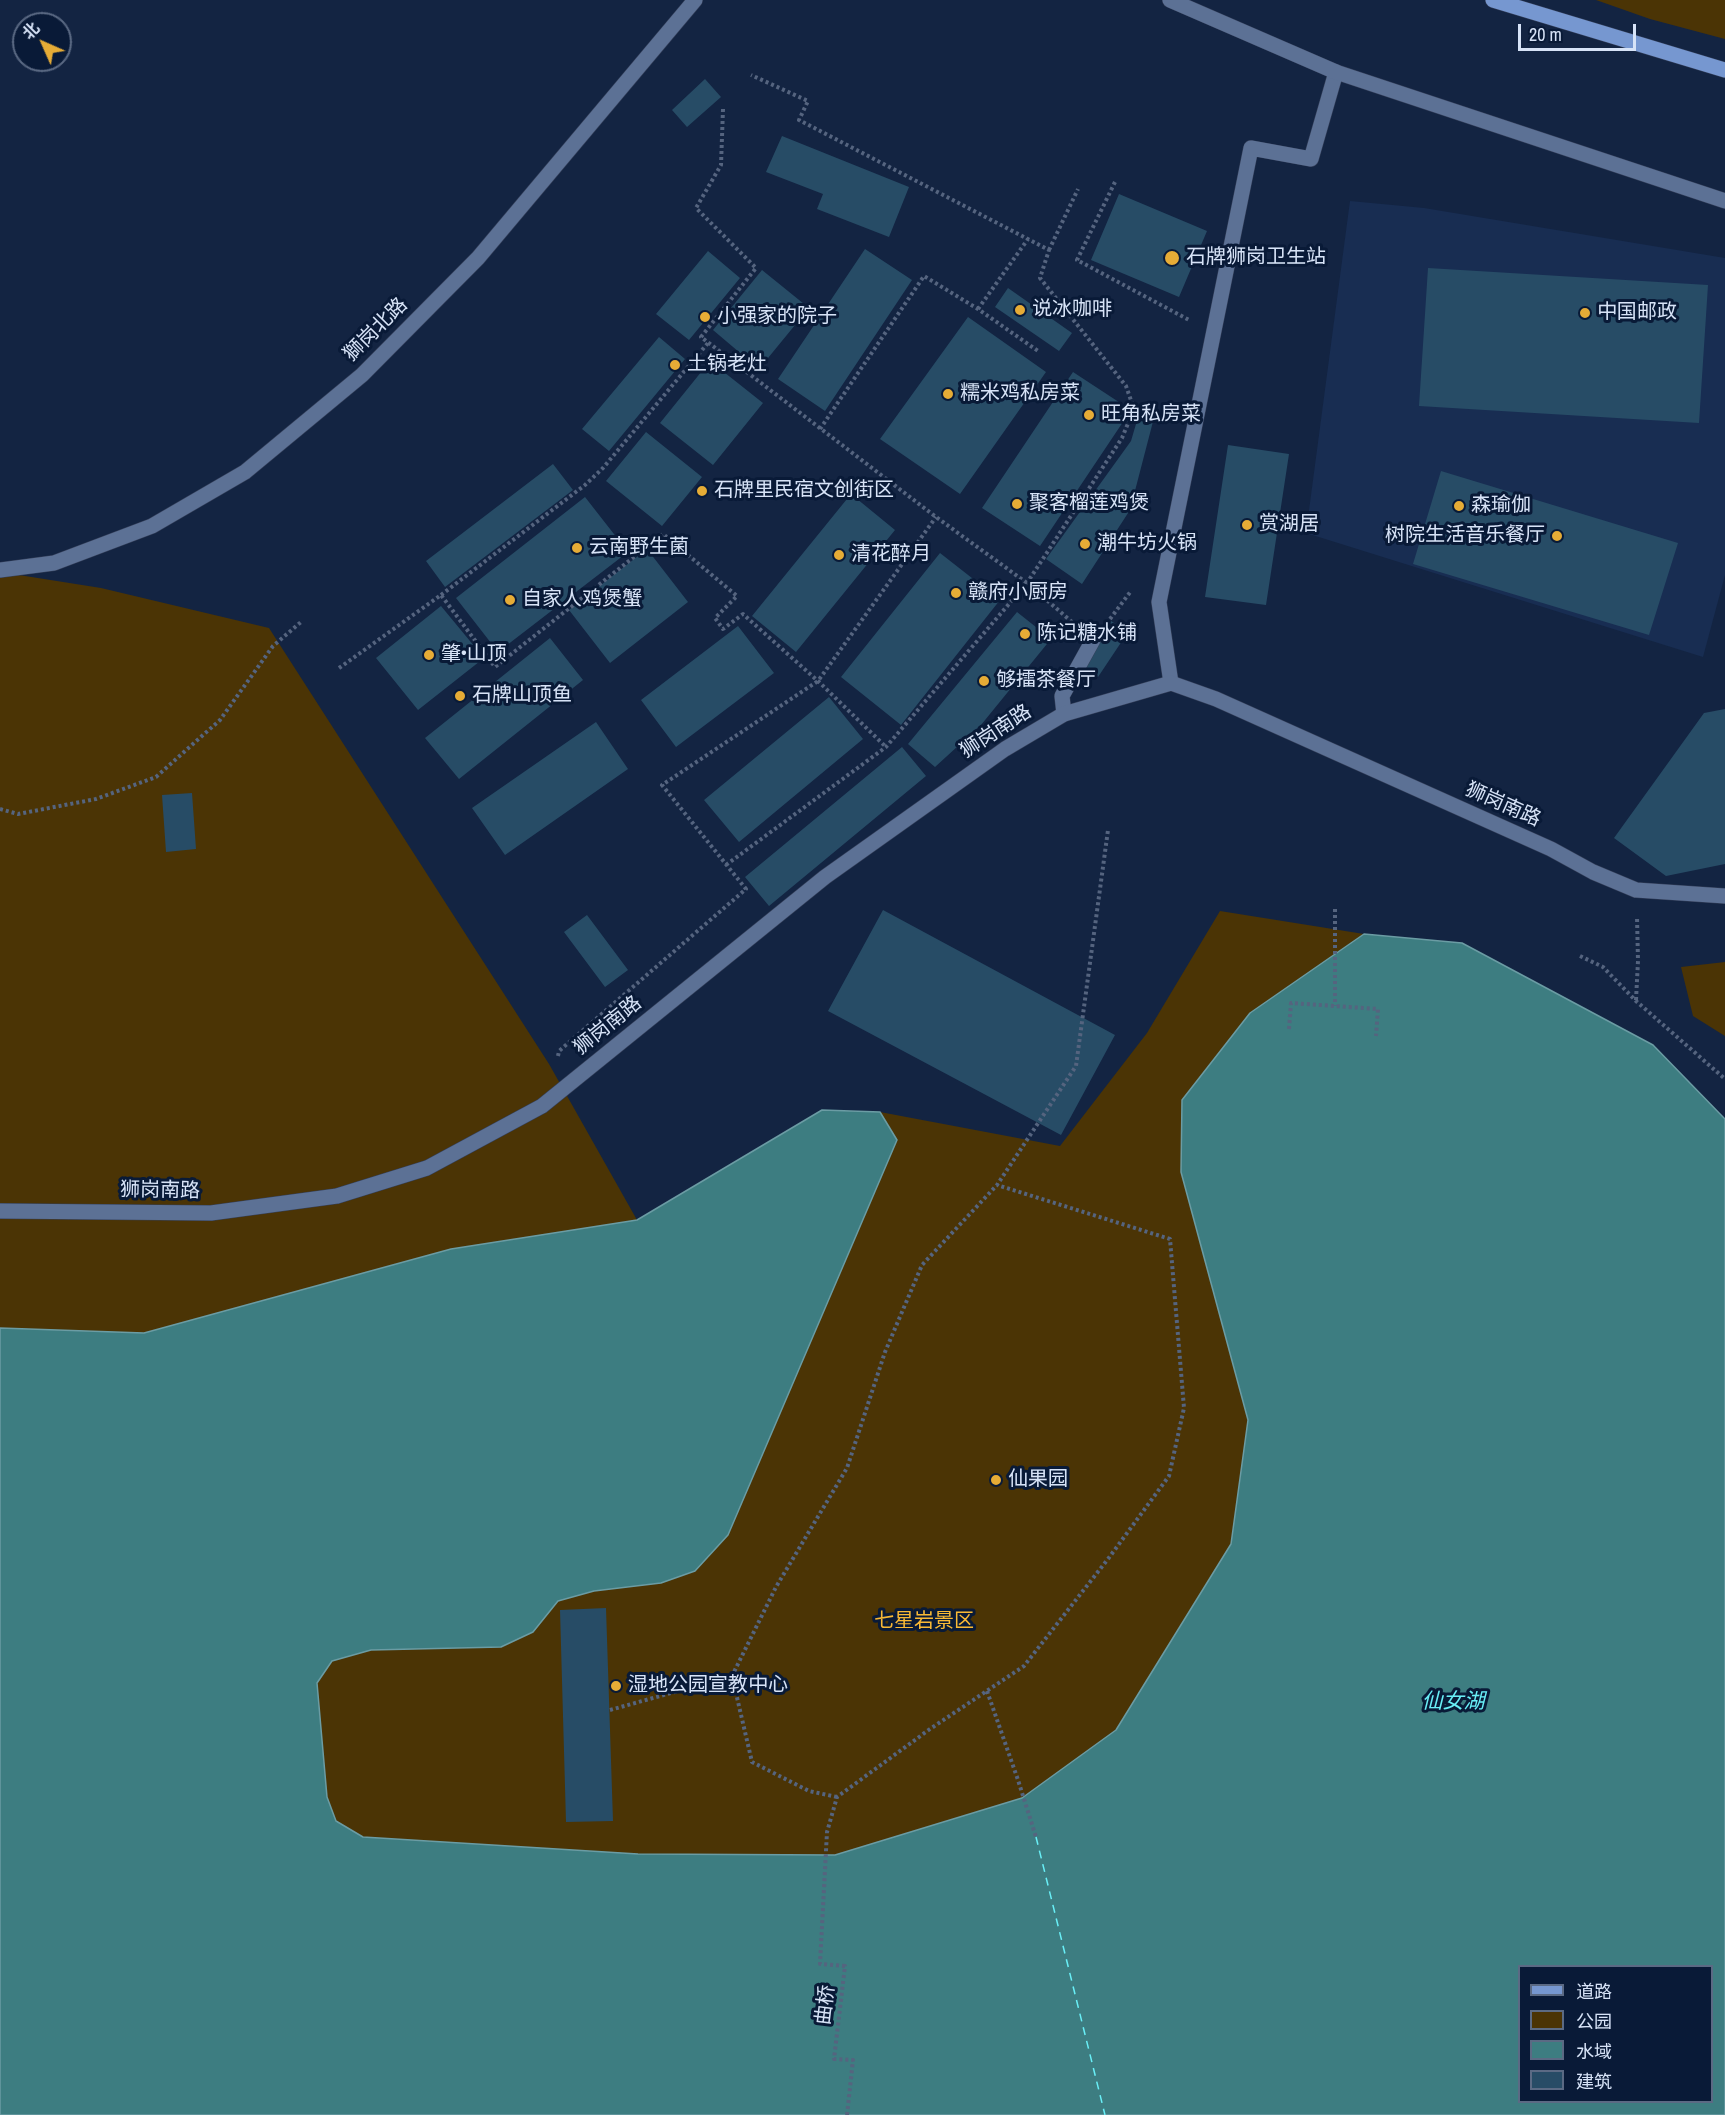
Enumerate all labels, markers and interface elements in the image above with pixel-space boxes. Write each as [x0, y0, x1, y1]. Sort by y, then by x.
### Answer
north arrow [12, 12, 72, 72]
scale bar [1521, 12, 1640, 50]
text: 北 [17, 17, 44, 44]
text: 20 m [1529, 22, 1562, 47]
place label: 石牌狮岗卫生站 [1186, 246, 1326, 270]
marker: 石牌狮岗卫生站 [1163, 249, 1181, 267]
street label: 獅岗北路 [339, 293, 413, 367]
place label: 说冰咖啡 [1032, 298, 1112, 322]
place label: 中国邮政 [1597, 301, 1677, 325]
marker: 说冰咖啡 [1013, 303, 1027, 317]
place label: 小强家的院子 [717, 305, 837, 329]
marker: 中国邮政 [1578, 306, 1592, 320]
marker: 小强家的院子 [698, 310, 712, 324]
place label: 土锅老灶 [687, 353, 767, 377]
marker: 土锅老灶 [668, 358, 682, 372]
place label: 糯米鸡私房菜 [960, 382, 1080, 406]
marker: 糯米鸡私房菜 [941, 387, 955, 401]
place label: 旺角私房菜 [1101, 403, 1201, 427]
marker: 旺角私房菜 [1082, 408, 1096, 422]
place label: 石牌里民宿文创街区 [714, 479, 894, 503]
marker: 石牌里民宿文创街区 [695, 484, 709, 498]
place label: 聚客榴莲鸡煲 [1029, 492, 1149, 516]
place label: 森瑜伽 [1471, 494, 1531, 518]
marker: 聚客榴莲鸡煲 [1010, 497, 1024, 511]
marker: 森瑜伽 [1452, 499, 1466, 513]
place label: 赏湖居 [1259, 513, 1319, 537]
marker: 赏湖居 [1240, 518, 1254, 532]
place label: 树院生活音乐餐厅 [1385, 524, 1545, 548]
marker: 树院生活音乐餐厅 [1550, 529, 1564, 543]
place label: 潮牛坊火锅 [1097, 532, 1197, 556]
place label: 云南野生菌 [589, 536, 689, 560]
marker: 潮牛坊火锅 [1078, 537, 1092, 551]
marker: 云南野生菌 [570, 541, 584, 555]
place label: 清花醉月 [851, 543, 931, 567]
marker: 清花醉月 [832, 548, 846, 562]
place label: 赣府小厨房 [968, 581, 1068, 605]
marker: 赣府小厨房 [949, 586, 963, 600]
place label: 自家人鸡煲蟹 [522, 588, 642, 612]
marker: 自家人鸡煲蟹 [503, 593, 517, 607]
place label: 陈记糖水铺 [1037, 622, 1137, 646]
marker: 陈记糖水铺 [1018, 627, 1032, 641]
place label: 肇•山顶 [441, 643, 507, 667]
marker: 肇•山顶 [422, 648, 436, 662]
place label: 够擂茶餐厅 [996, 669, 1096, 693]
marker: 够擂茶餐厅 [977, 674, 991, 688]
place label: 石牌山顶鱼 [472, 684, 572, 708]
marker: 石牌山顶鱼 [453, 689, 467, 703]
street label: 狮岗南路 [956, 700, 1036, 764]
street label: 狮岗南路 [1462, 778, 1544, 832]
street label: 狮岗南路 [569, 992, 647, 1060]
street label: 狮岗南路 [120, 1178, 200, 1204]
place label: 仙果园 [1008, 1468, 1068, 1492]
marker: 仙果园 [989, 1473, 1003, 1487]
park label: 七星岩景区 [874, 1610, 974, 1634]
place label: 湿地公园宣教中心 [628, 1674, 788, 1698]
marker: 湿地公园宣教中心 [609, 1679, 623, 1693]
water label: 仙女湖 [1422, 1689, 1484, 1715]
legend [1518, 1965, 1713, 2103]
text: 道路 [1576, 1979, 1612, 2004]
street label: 曲桥 [812, 1984, 840, 2026]
text: 公园 [1576, 2009, 1612, 2034]
text: 水域 [1576, 2039, 1612, 2064]
text: 建筑 [1576, 2069, 1612, 2094]

